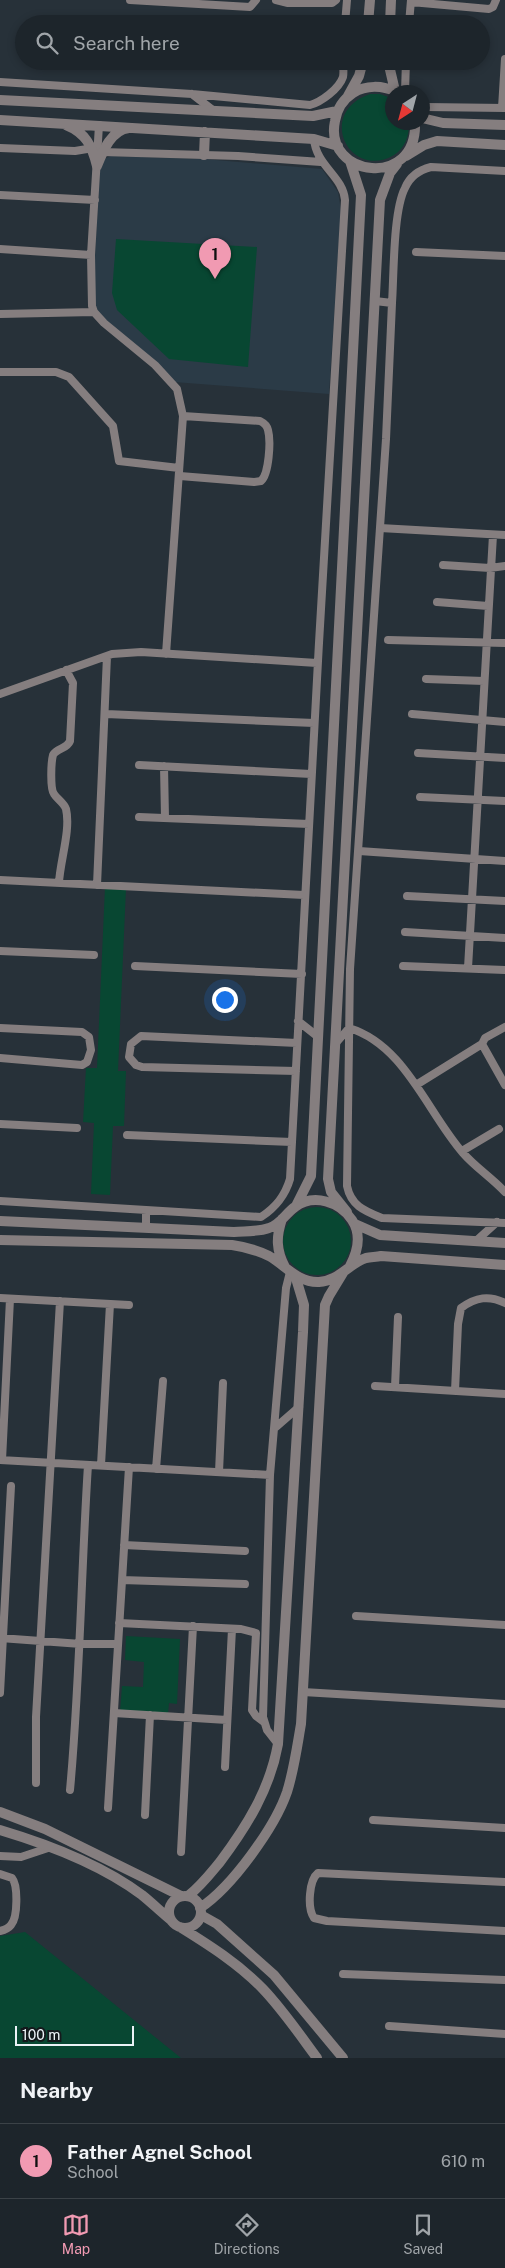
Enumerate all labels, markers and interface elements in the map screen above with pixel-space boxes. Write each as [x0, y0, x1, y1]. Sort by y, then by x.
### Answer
search box [15, 15, 490, 70]
icon: search [33, 29, 61, 57]
text: Search here [73, 32, 180, 54]
north arrow [385, 85, 430, 130]
pin: 1 [199, 238, 231, 279]
your location [212, 987, 238, 1013]
scale bar [15, 2023, 134, 2046]
text: 100 m [22, 2027, 60, 2043]
text: Nearby [20, 2078, 93, 2103]
text: Father Agnel School [67, 2141, 252, 2163]
text: 1 [33, 2152, 39, 2171]
text: 610 m [441, 2152, 485, 2171]
text: School [67, 2163, 118, 2182]
tab: Map [62, 2211, 90, 2257]
tab: Directions [214, 2211, 280, 2257]
tab: Saved [403, 2211, 443, 2257]

